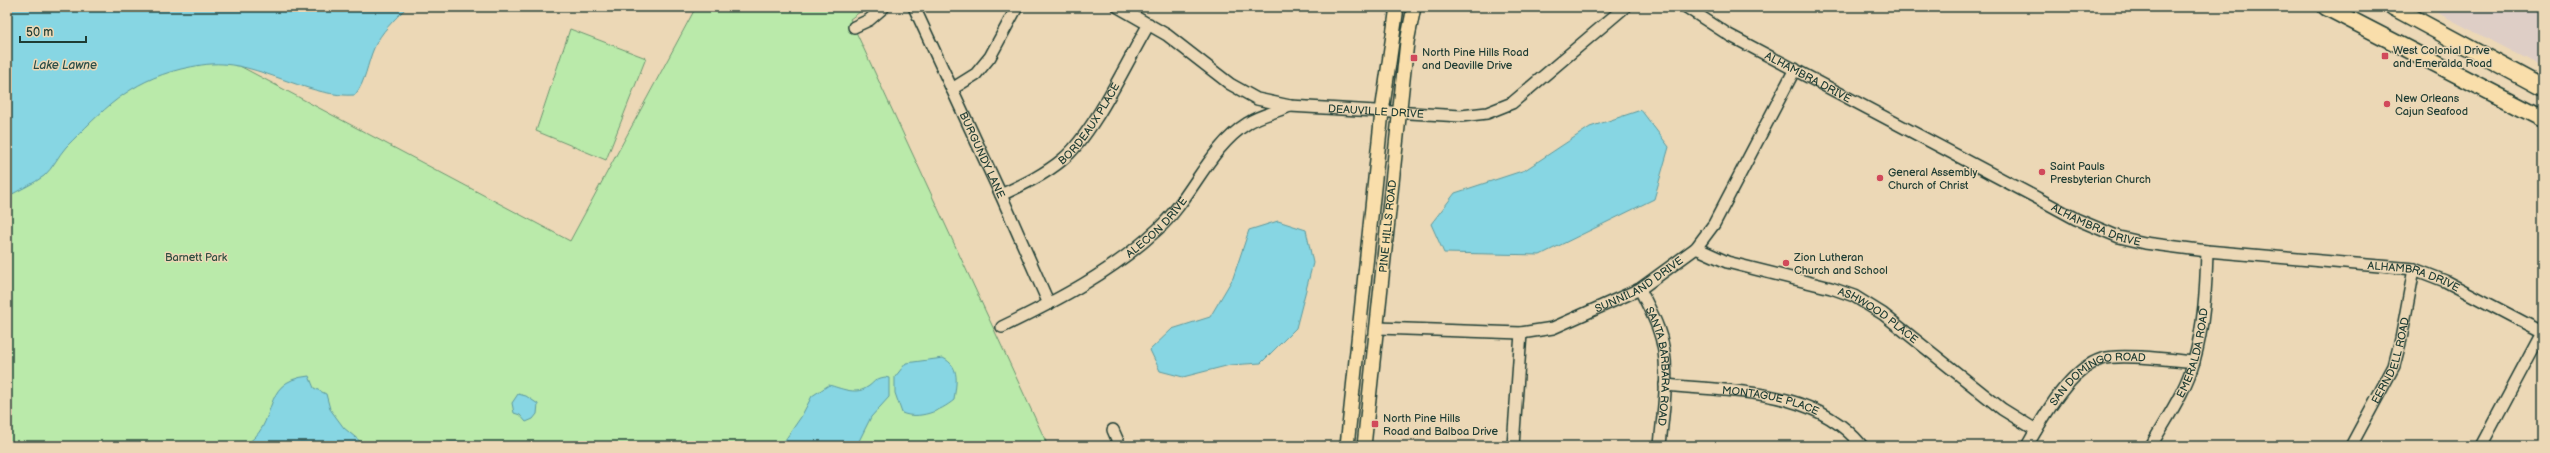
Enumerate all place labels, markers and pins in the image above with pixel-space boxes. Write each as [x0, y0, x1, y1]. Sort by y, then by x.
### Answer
place label: West Colonial Drive and Emeralda Road [2393, 44, 2492, 70]
place label: North Pine Hills Road and Deaville Drive [1422, 46, 1529, 72]
marker: West Colonial Drive and Emeralda Road [2380, 51, 2390, 61]
marker: North Pine Hills Road and Deaville Drive [1409, 53, 1419, 63]
place label: New Orleans Cajun Seafood [2395, 92, 2468, 118]
marker: New Orleans Cajun Seafood [2382, 99, 2392, 109]
place label: Saint Pauls Presbyterian Church [2050, 160, 2151, 186]
place label: General Assembly Church of Christ [1888, 166, 1977, 192]
marker: Saint Pauls Presbyterian Church [2037, 167, 2047, 177]
marker: General Assembly Church of Christ [1875, 173, 1885, 183]
place label: Zion Lutheran Church and School [1793, 251, 1888, 277]
marker: Zion Lutheran Church and School [1781, 258, 1791, 268]
place label: North Pine Hills Road and Balboa Drive [1383, 412, 1498, 438]
marker: North Pine Hills Road and Balboa Drive [1370, 419, 1380, 429]

